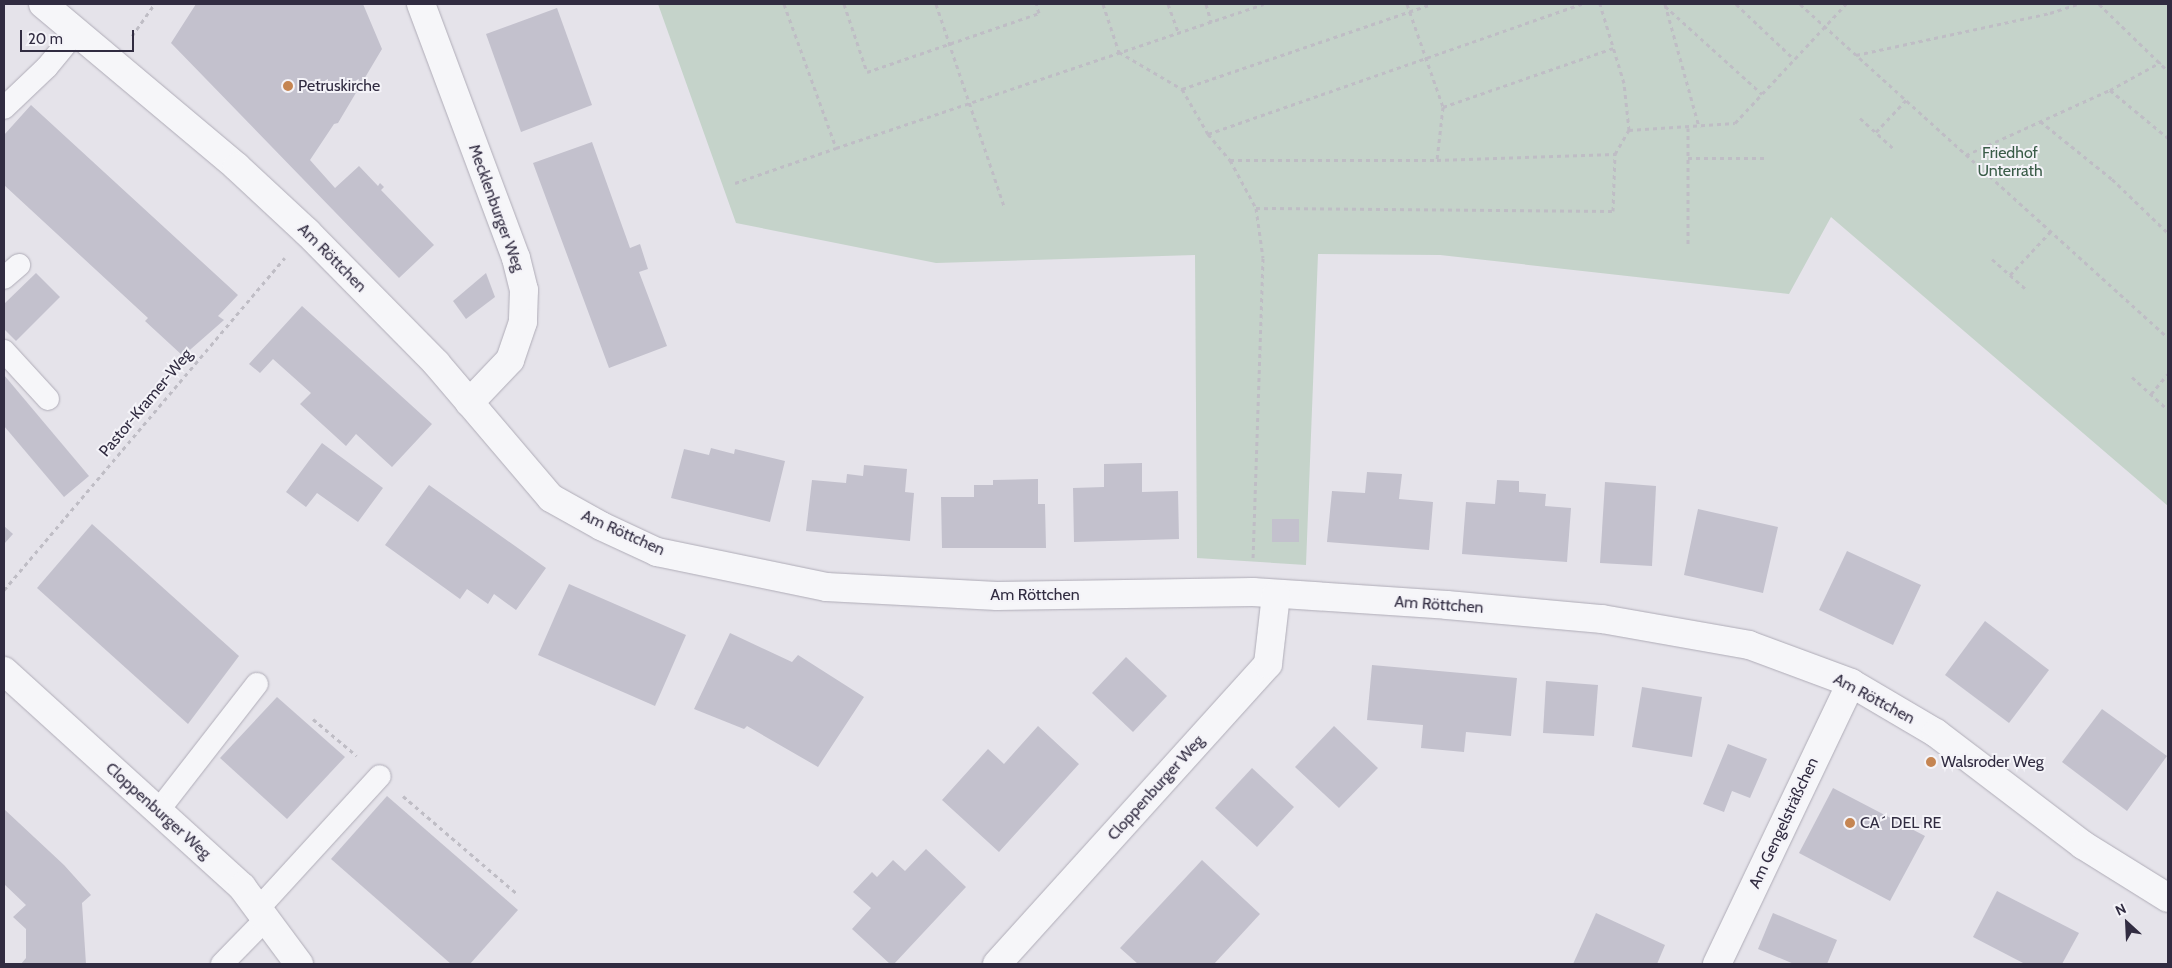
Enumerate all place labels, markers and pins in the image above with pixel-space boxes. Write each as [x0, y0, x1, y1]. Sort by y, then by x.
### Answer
place label: Petruskirche [298, 76, 380, 96]
marker: Petruskirche [282, 80, 294, 92]
place label: Walsroder Weg [1941, 752, 2044, 772]
marker: Walsroder Weg [1925, 756, 1937, 768]
place label: CA´ DEL RE [1860, 813, 1941, 833]
marker: CA´ DEL RE [1844, 817, 1856, 829]

